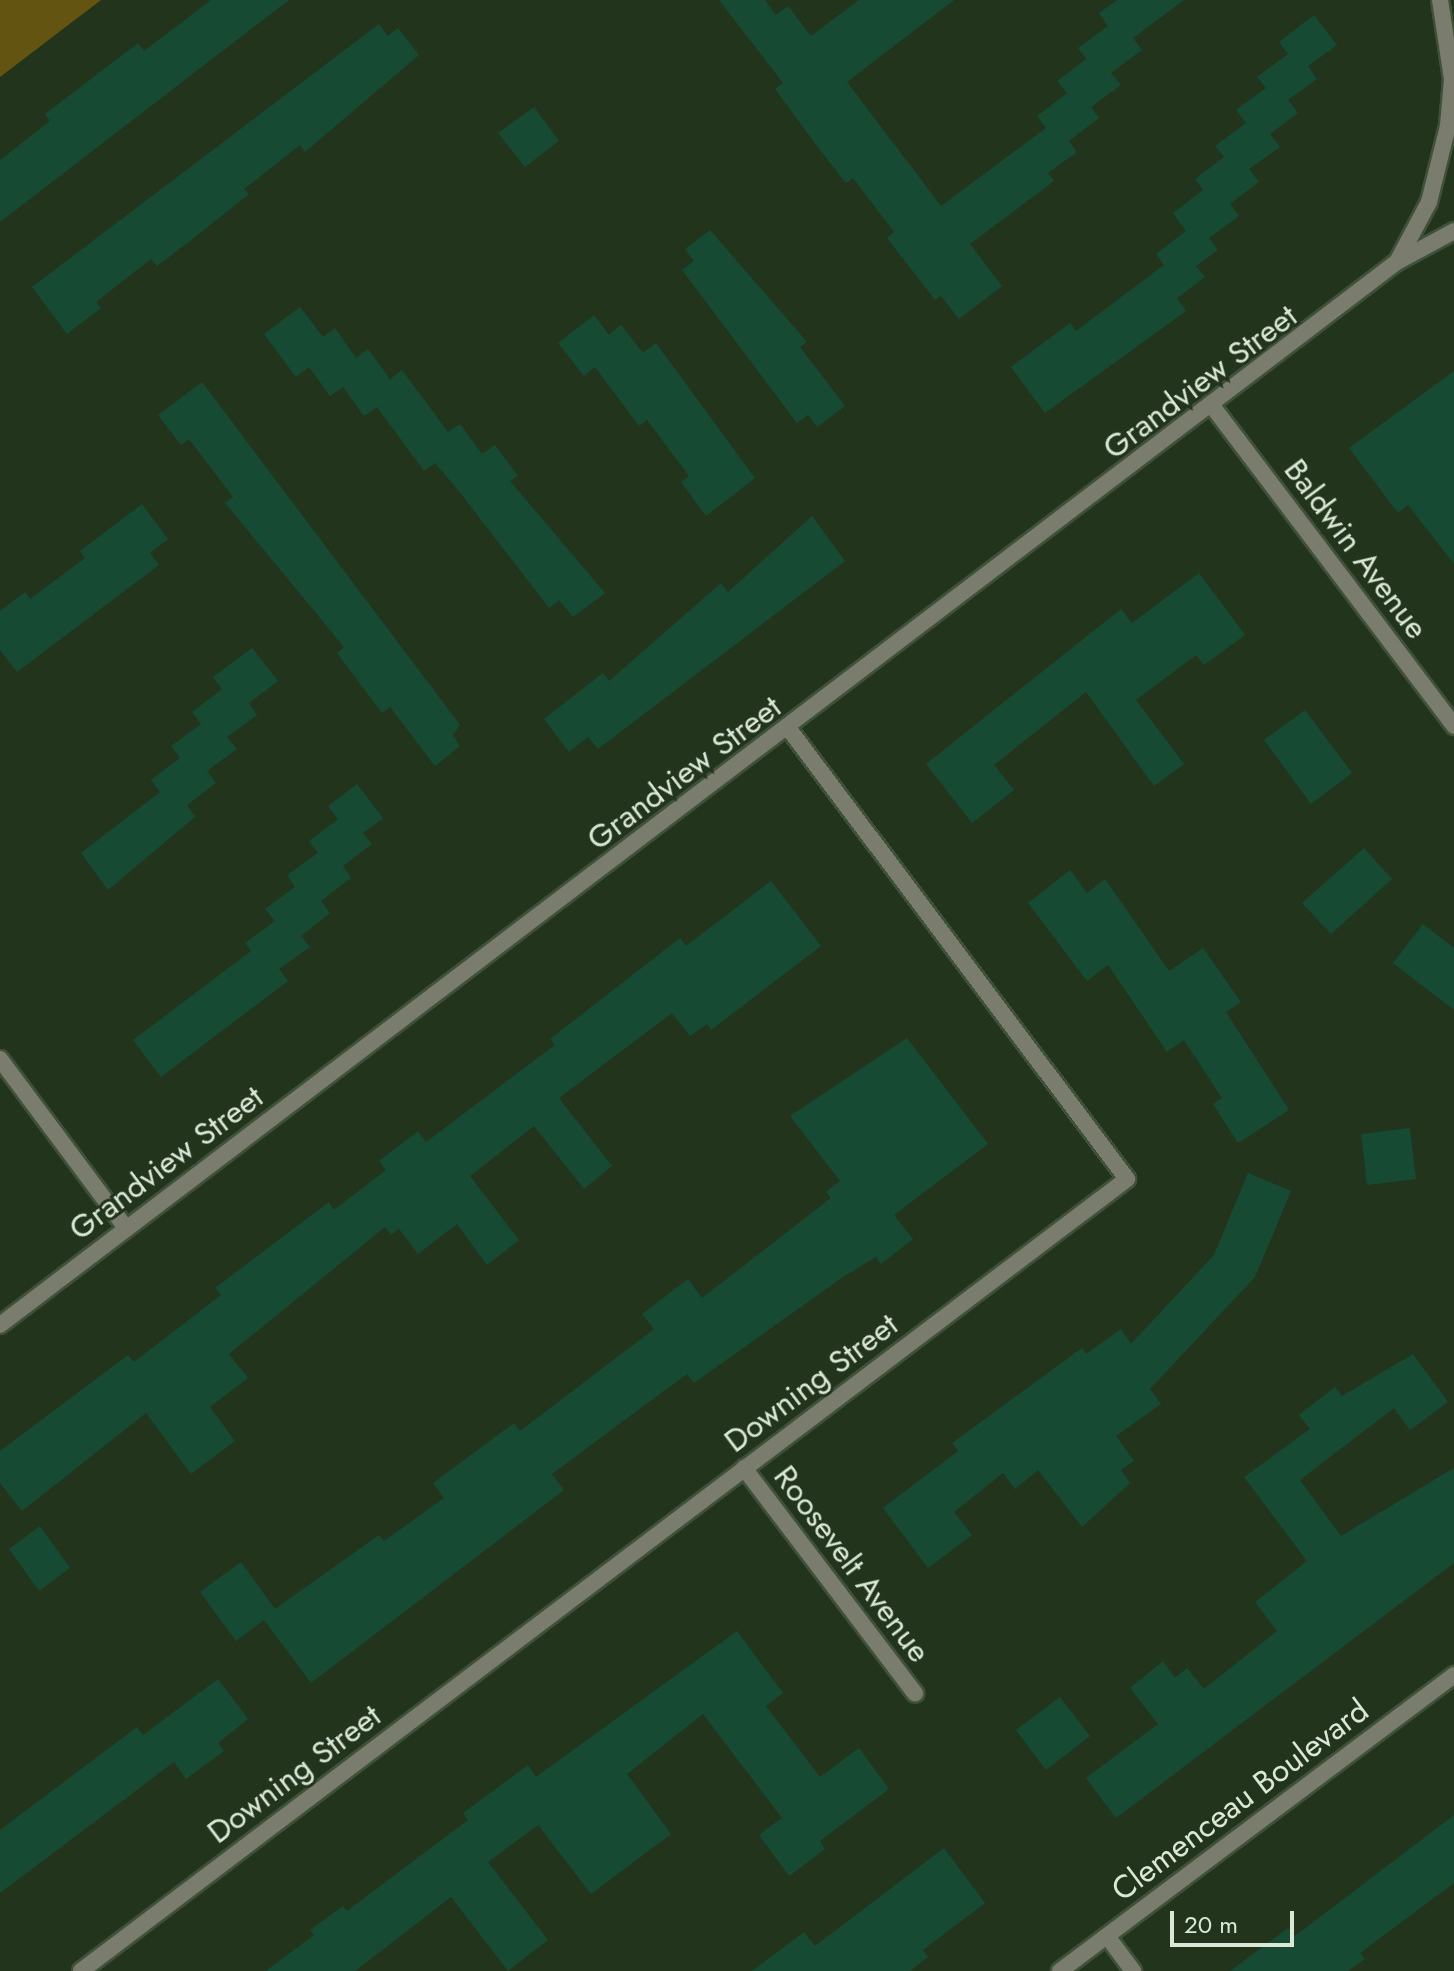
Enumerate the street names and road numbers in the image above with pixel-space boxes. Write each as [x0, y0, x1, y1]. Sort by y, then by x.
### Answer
street label: Grandview Street [1096, 297, 1304, 467]
street label: Baldwin Avenue [1276, 452, 1436, 646]
street label: Grandview Street [580, 688, 788, 858]
street label: Grandview Street [62, 1078, 270, 1248]
street label: Downing Street [717, 1305, 905, 1461]
street label: Roosevelt Avenue [766, 1458, 938, 1670]
street label: Clemenceau Boulevard [1104, 1691, 1376, 1909]
street label: Downing Street [200, 1696, 388, 1852]

